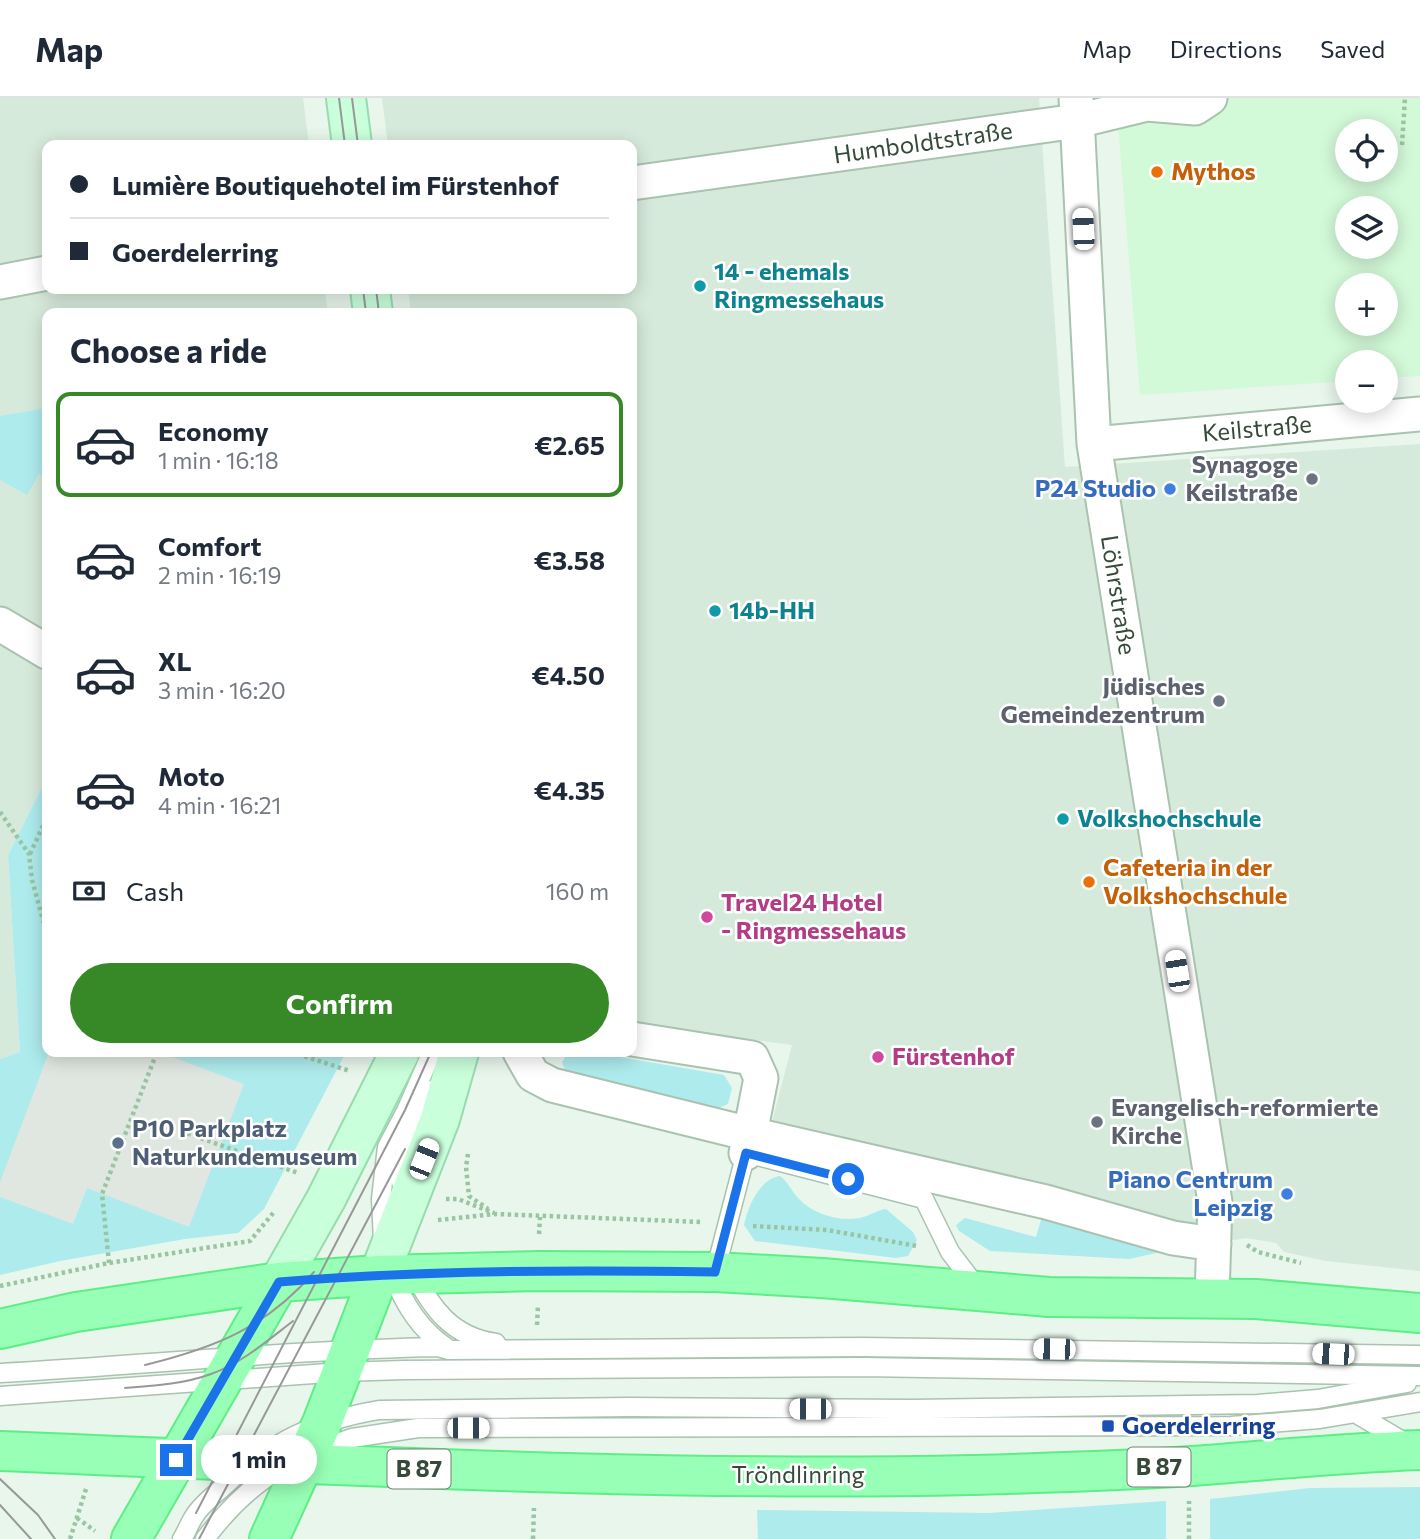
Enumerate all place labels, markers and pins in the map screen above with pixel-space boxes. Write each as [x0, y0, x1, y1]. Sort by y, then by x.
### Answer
place label: Mythos [1171, 156, 1256, 185]
marker: Mythos [1149, 164, 1165, 180]
place label: 14 - ehemals Ringmessehaus [714, 256, 884, 313]
marker: 14 - ehemals Ringmessehaus [692, 278, 708, 294]
place label: Synagoge Keilstraße [1186, 449, 1298, 506]
marker: Synagoge Keilstraße [1304, 471, 1320, 487]
place label: P24 Studio [1035, 473, 1156, 502]
marker: P24 Studio [1162, 481, 1178, 497]
place label: 14b-HH [729, 595, 815, 624]
marker: 14b-HH [707, 603, 723, 619]
place label: Jüdisches Gemeindezentrum [1001, 671, 1205, 728]
marker: Jüdisches Gemeindezentrum [1211, 693, 1227, 709]
place label: Volkshochschule [1077, 803, 1262, 832]
marker: Volkshochschule [1055, 811, 1071, 827]
place label: Cafeteria in der Volkshochschule [1103, 852, 1288, 909]
marker: Cafeteria in der Volkshochschule [1081, 874, 1097, 890]
place label: Travel24 Hotel - Ringmessehaus [721, 887, 906, 944]
marker: Travel24 Hotel - Ringmessehaus [699, 909, 715, 925]
place label: Fürstenhof [892, 1041, 1015, 1070]
marker: Fürstenhof [870, 1049, 886, 1065]
place label: Evangelisch-reformierte Kirche [1111, 1092, 1378, 1149]
place label: P10 Parkplatz Naturkundemuseum [132, 1113, 358, 1170]
marker: Evangelisch-reformierte Kirche [1089, 1114, 1105, 1130]
marker: P10 Parkplatz Naturkundemuseum [110, 1135, 126, 1151]
place label: Piano Centrum Leipzig [1108, 1164, 1273, 1221]
marker: Piano Centrum Leipzig [1279, 1186, 1295, 1202]
place label: Goerdelerring [1122, 1410, 1275, 1439]
marker: Goerdelerring [1100, 1418, 1116, 1434]

